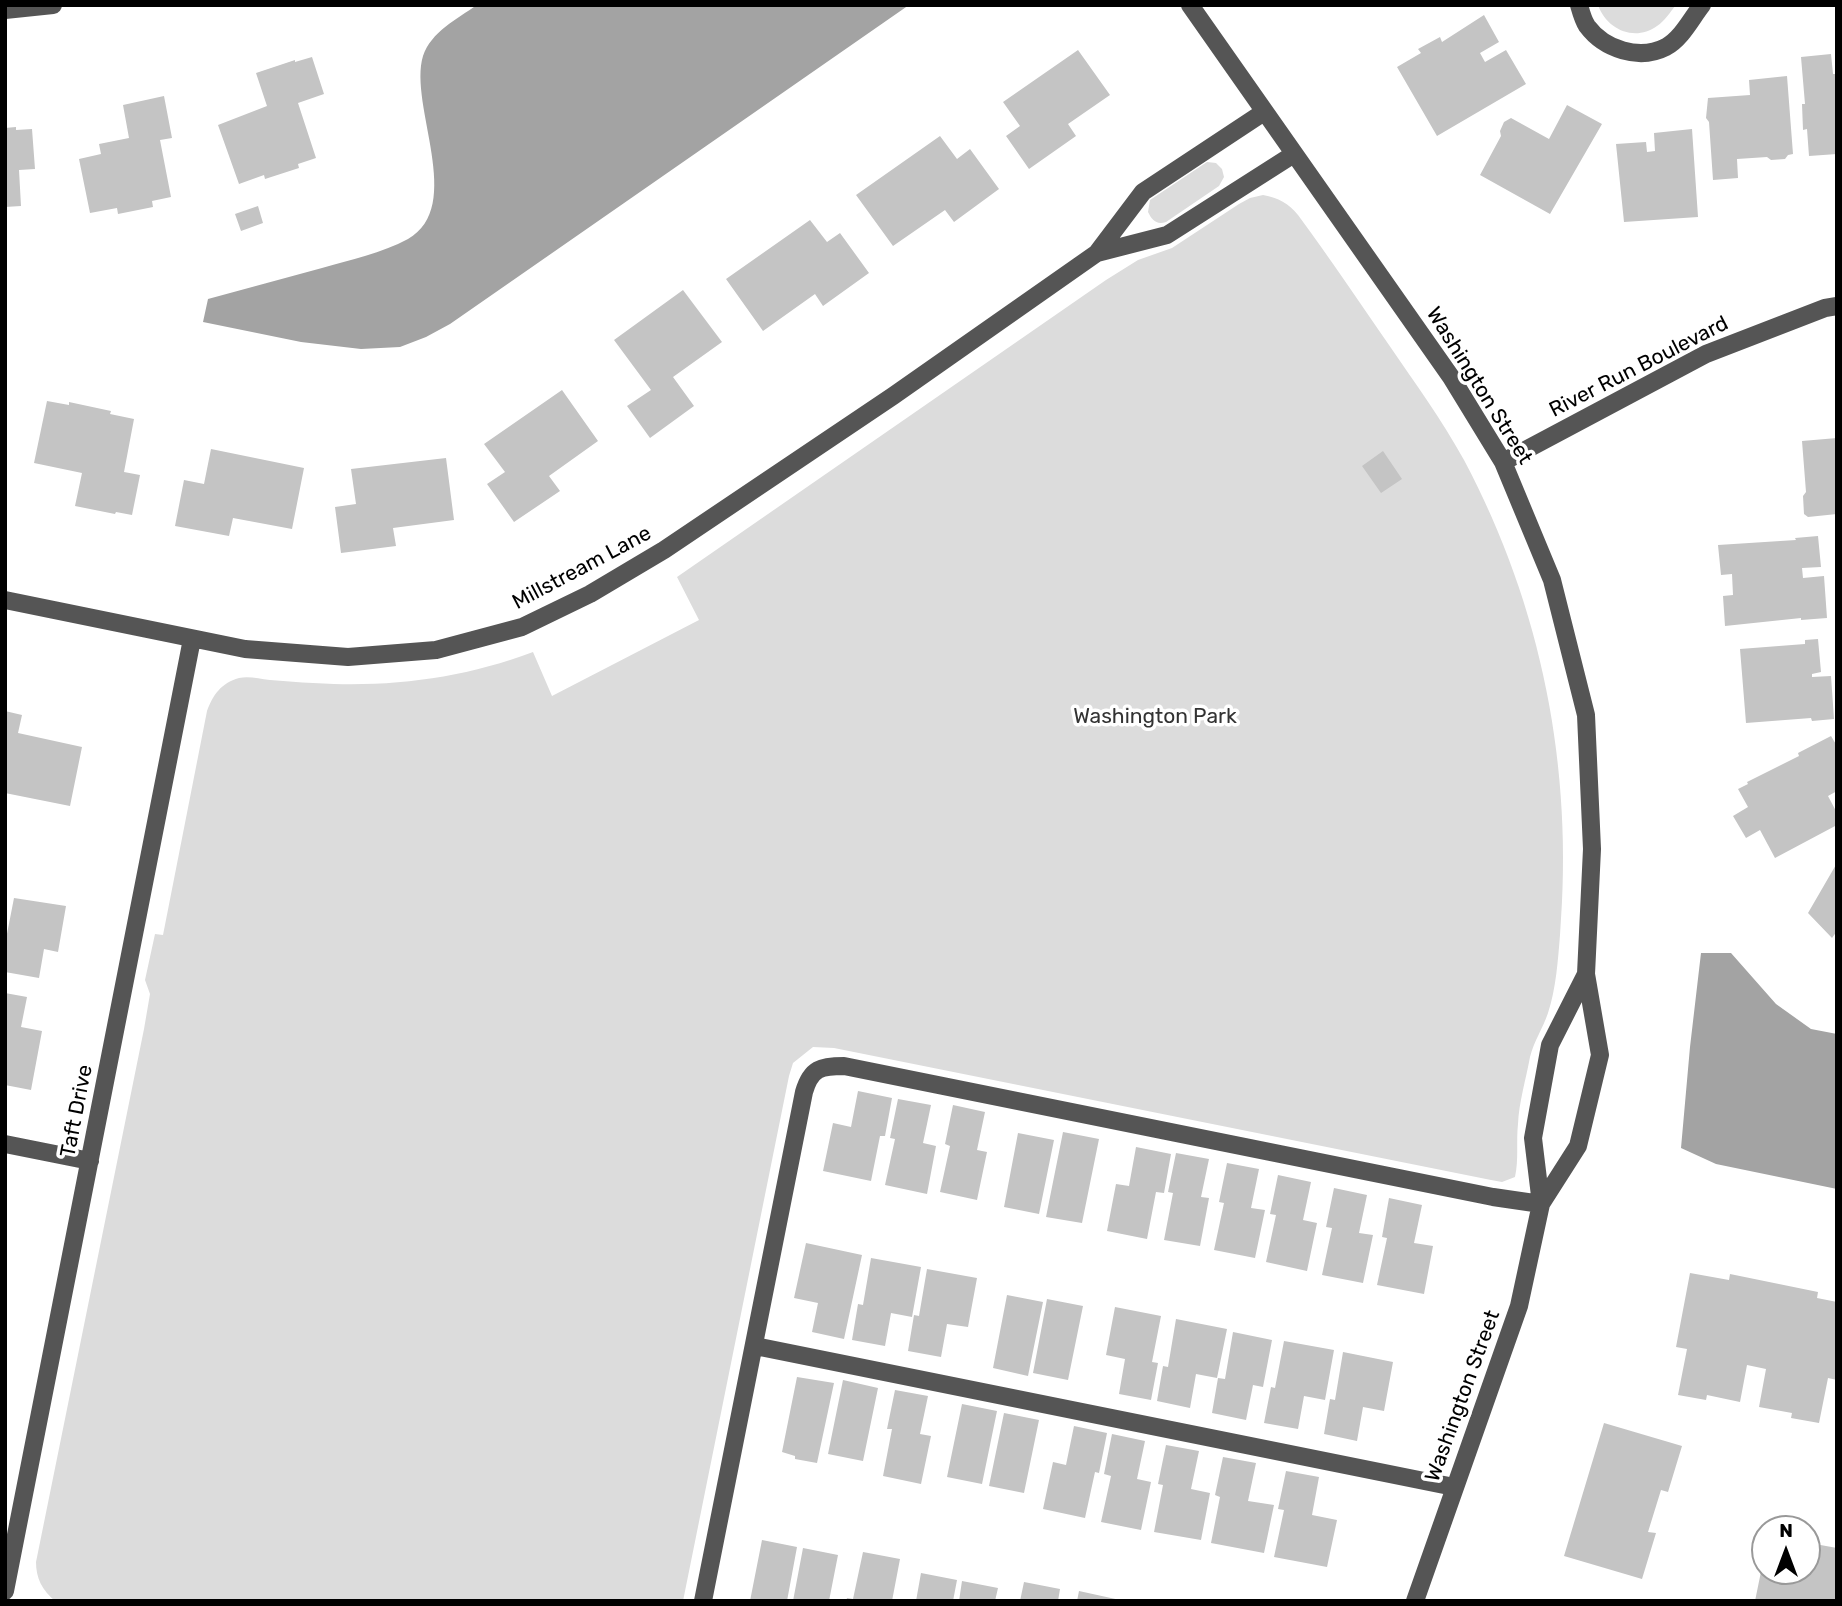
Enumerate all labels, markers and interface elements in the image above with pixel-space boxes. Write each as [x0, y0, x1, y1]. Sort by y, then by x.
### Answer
street label: Washington Street [1420, 303, 1538, 469]
street label: River Run Boulevard [1545, 311, 1733, 423]
street label: Millstream Lane [508, 521, 656, 615]
park label: Washington Park [1073, 704, 1237, 730]
street label: Taft Drive [56, 1063, 98, 1159]
street label: Washington Street [1420, 1307, 1506, 1485]
north arrow [1751, 1515, 1821, 1585]
text: N [1779, 1519, 1793, 1542]

